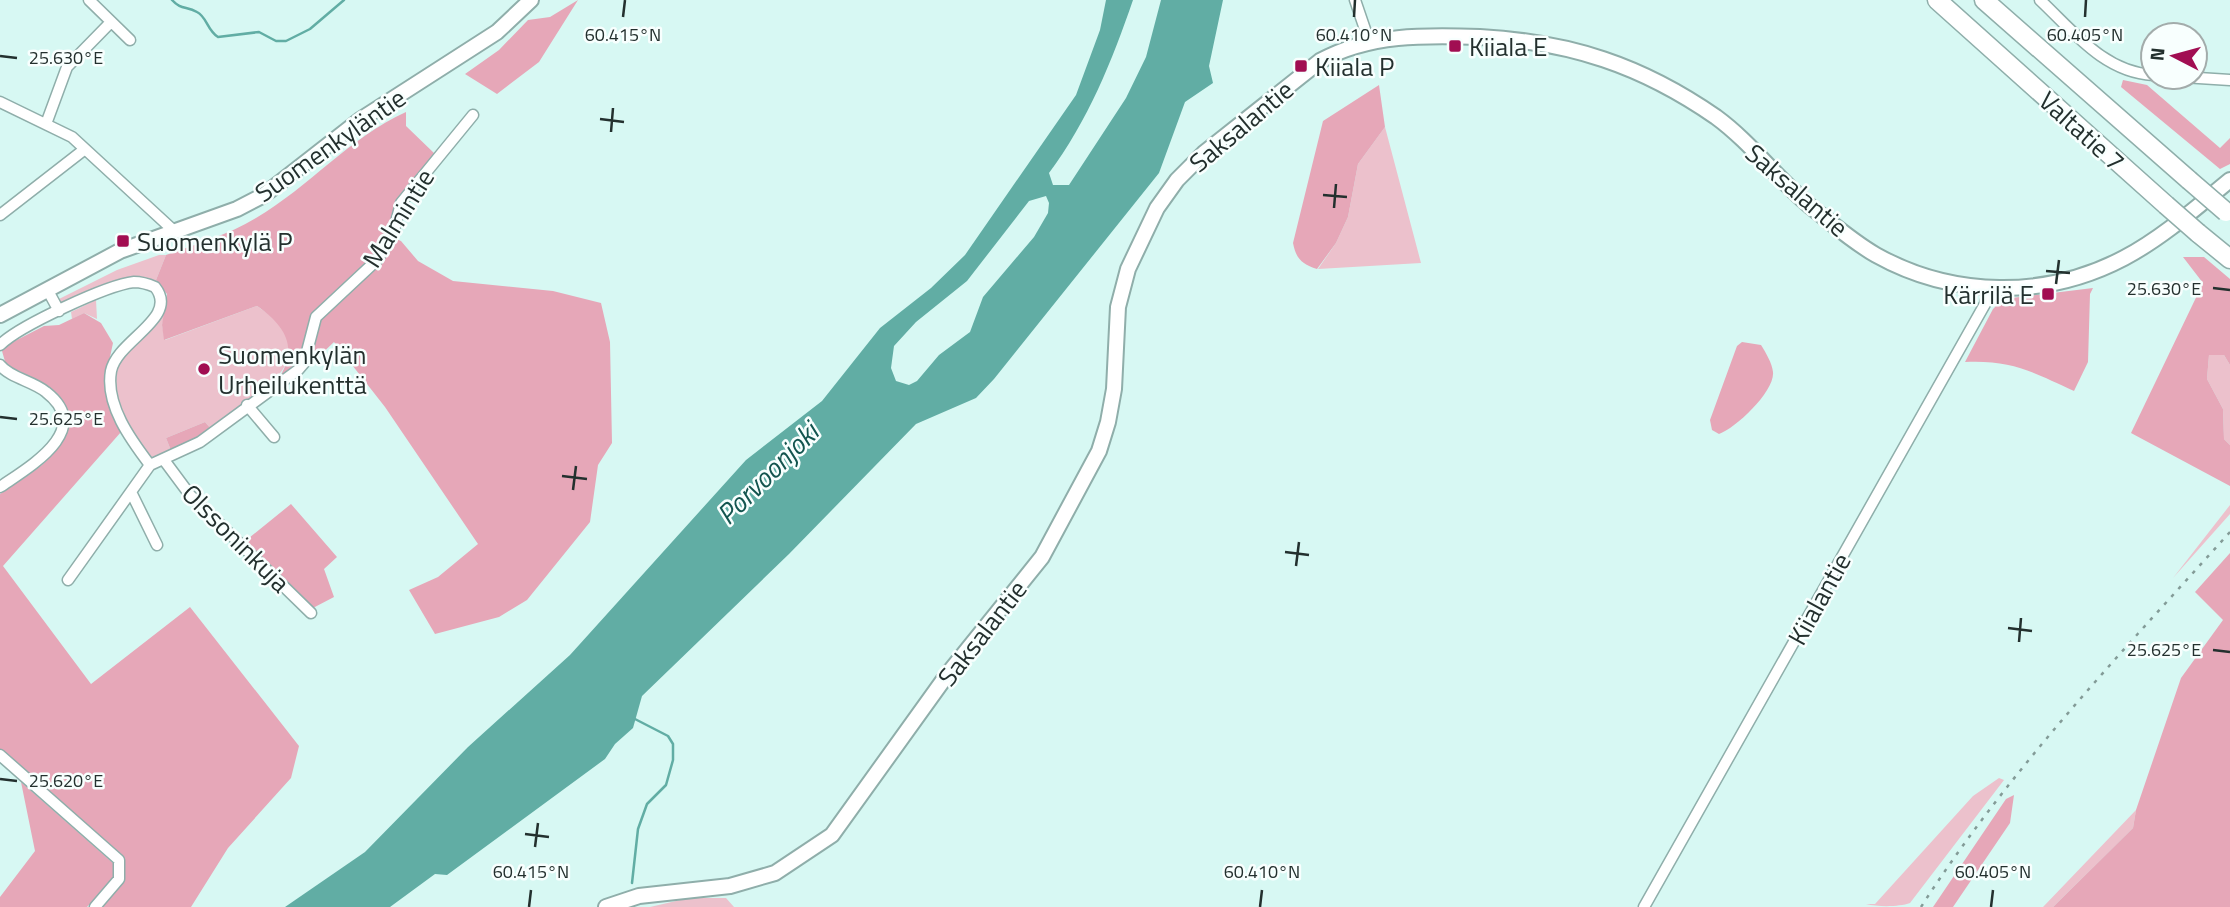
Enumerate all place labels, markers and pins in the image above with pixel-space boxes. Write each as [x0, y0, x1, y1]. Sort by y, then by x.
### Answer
place label: Kiiala E [1469, 27, 1547, 66]
marker: Kiiala E [1447, 38, 1463, 54]
place label: Kiiala P [1315, 47, 1394, 86]
marker: Kiiala P [1293, 58, 1309, 74]
place label: Suomenkylä P [137, 222, 293, 261]
marker: Suomenkylä P [115, 233, 131, 249]
place label: Kärrilä E [1943, 275, 2034, 314]
marker: Kärrilä E [2040, 286, 2056, 302]
place label: Suomenkylän Urheilukenttä [218, 335, 367, 404]
marker: Suomenkylän Urheilukenttä [196, 361, 212, 377]

